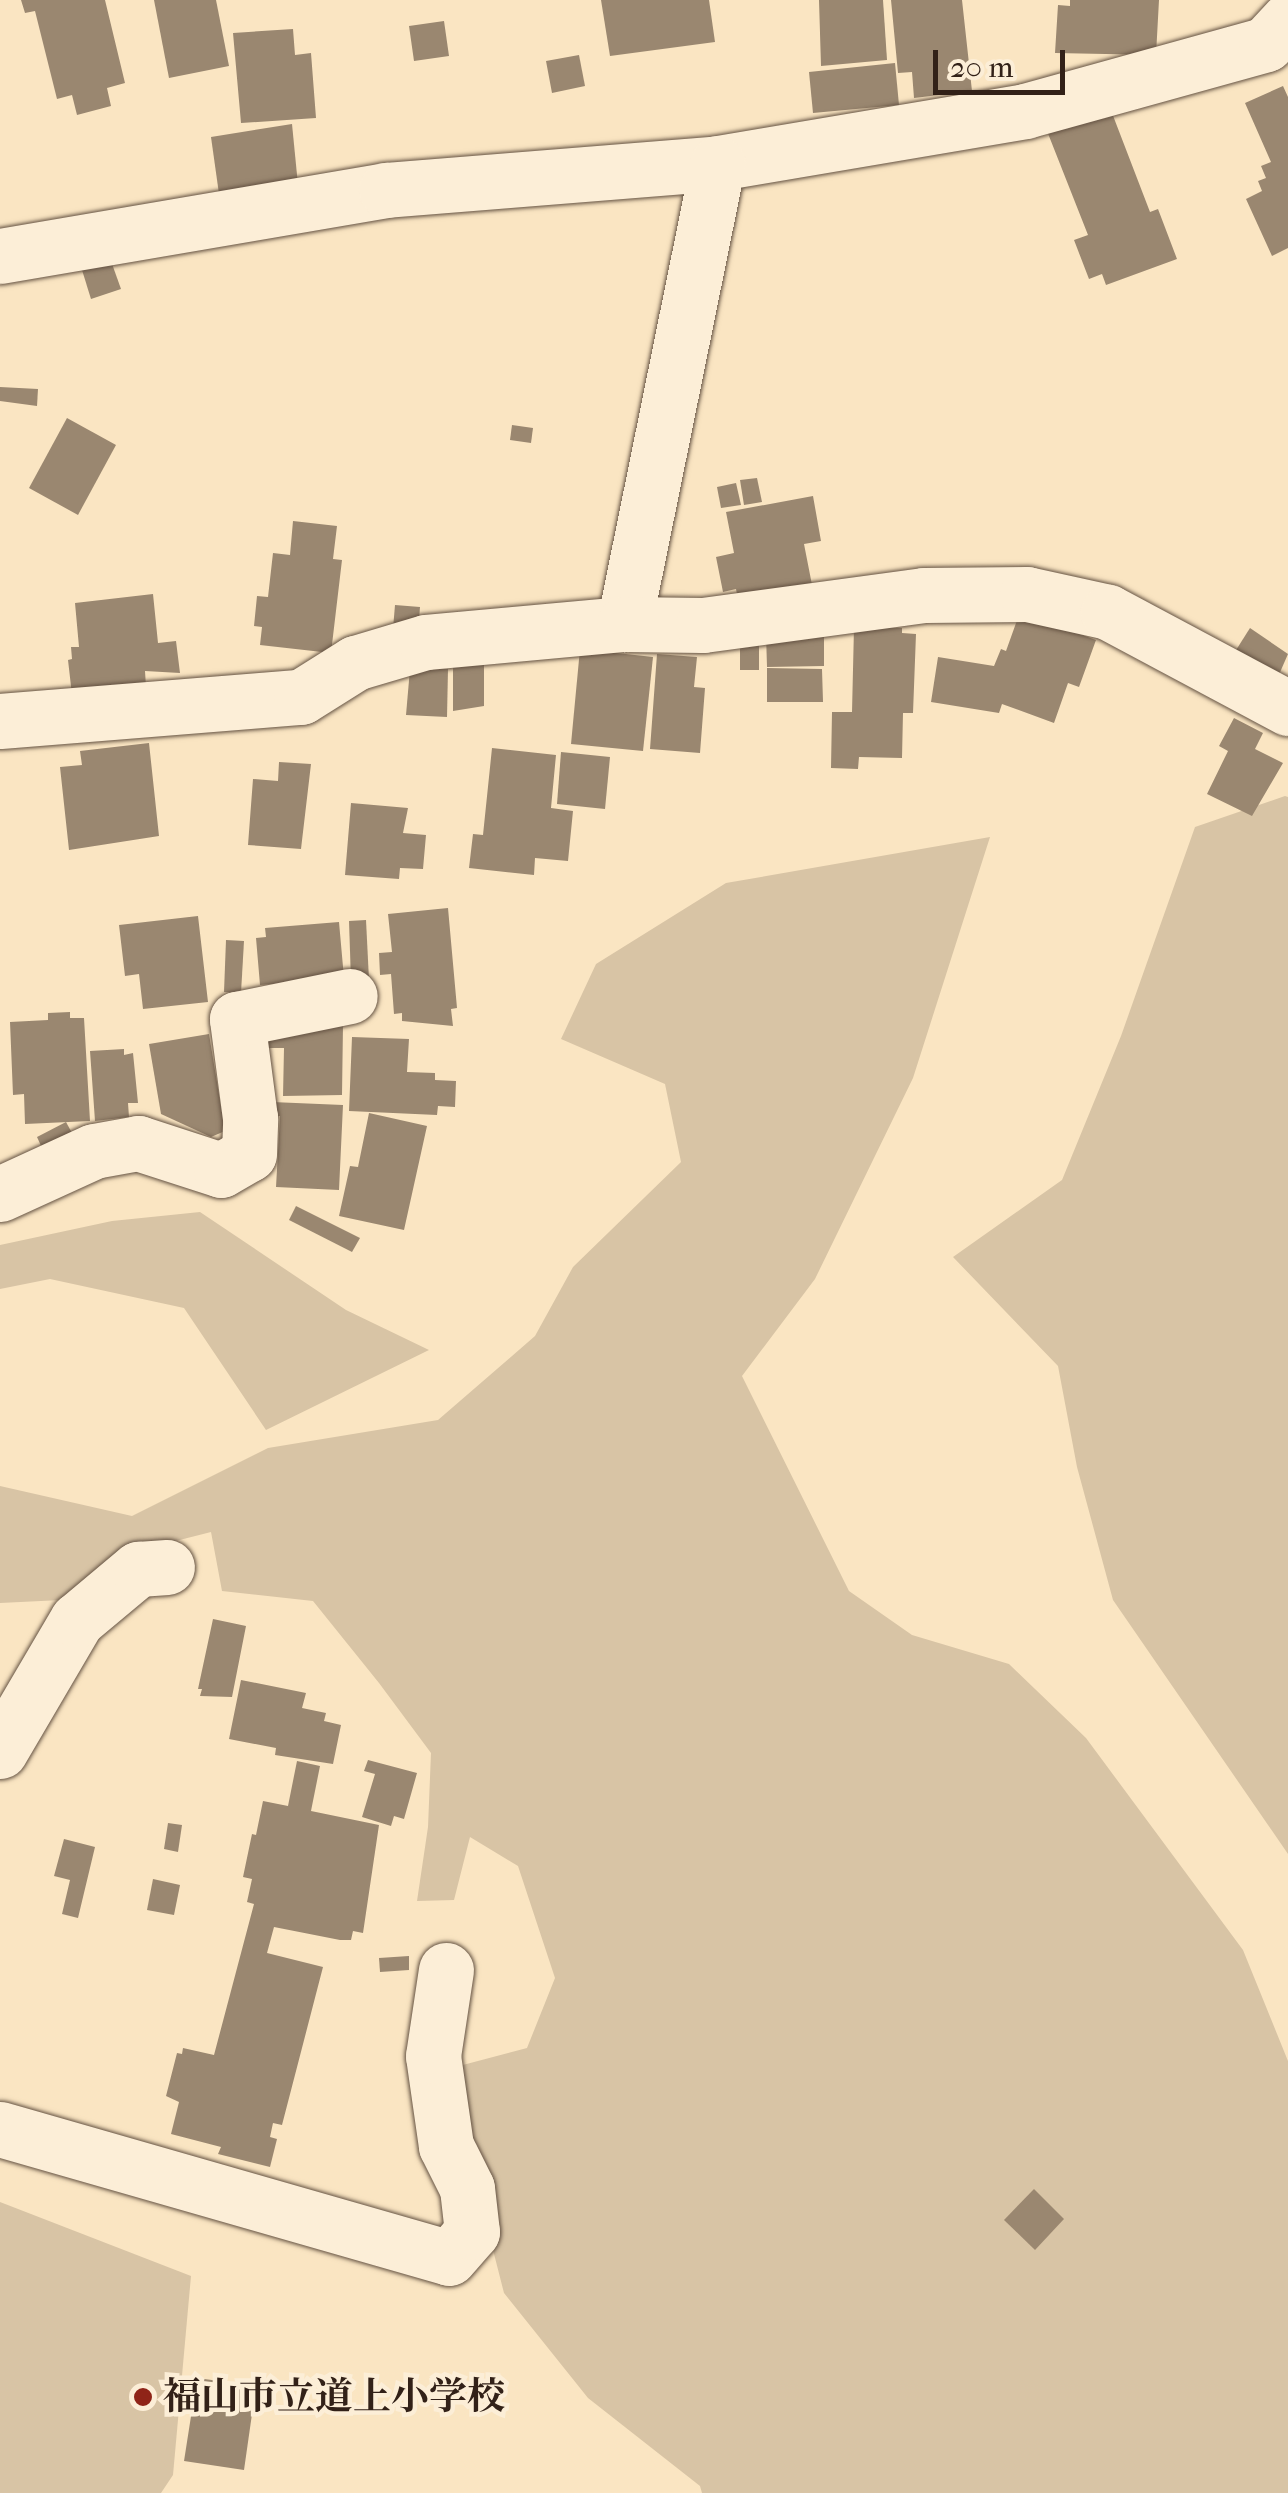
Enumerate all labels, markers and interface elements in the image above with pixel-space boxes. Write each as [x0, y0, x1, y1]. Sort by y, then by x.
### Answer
scale bar [938, 30, 1070, 92]
text: 20 m [950, 50, 1013, 85]
place label: 福山市立道上小学校 [163, 2374, 505, 2420]
marker: 福山市立道上小学校 [132, 2386, 154, 2408]

